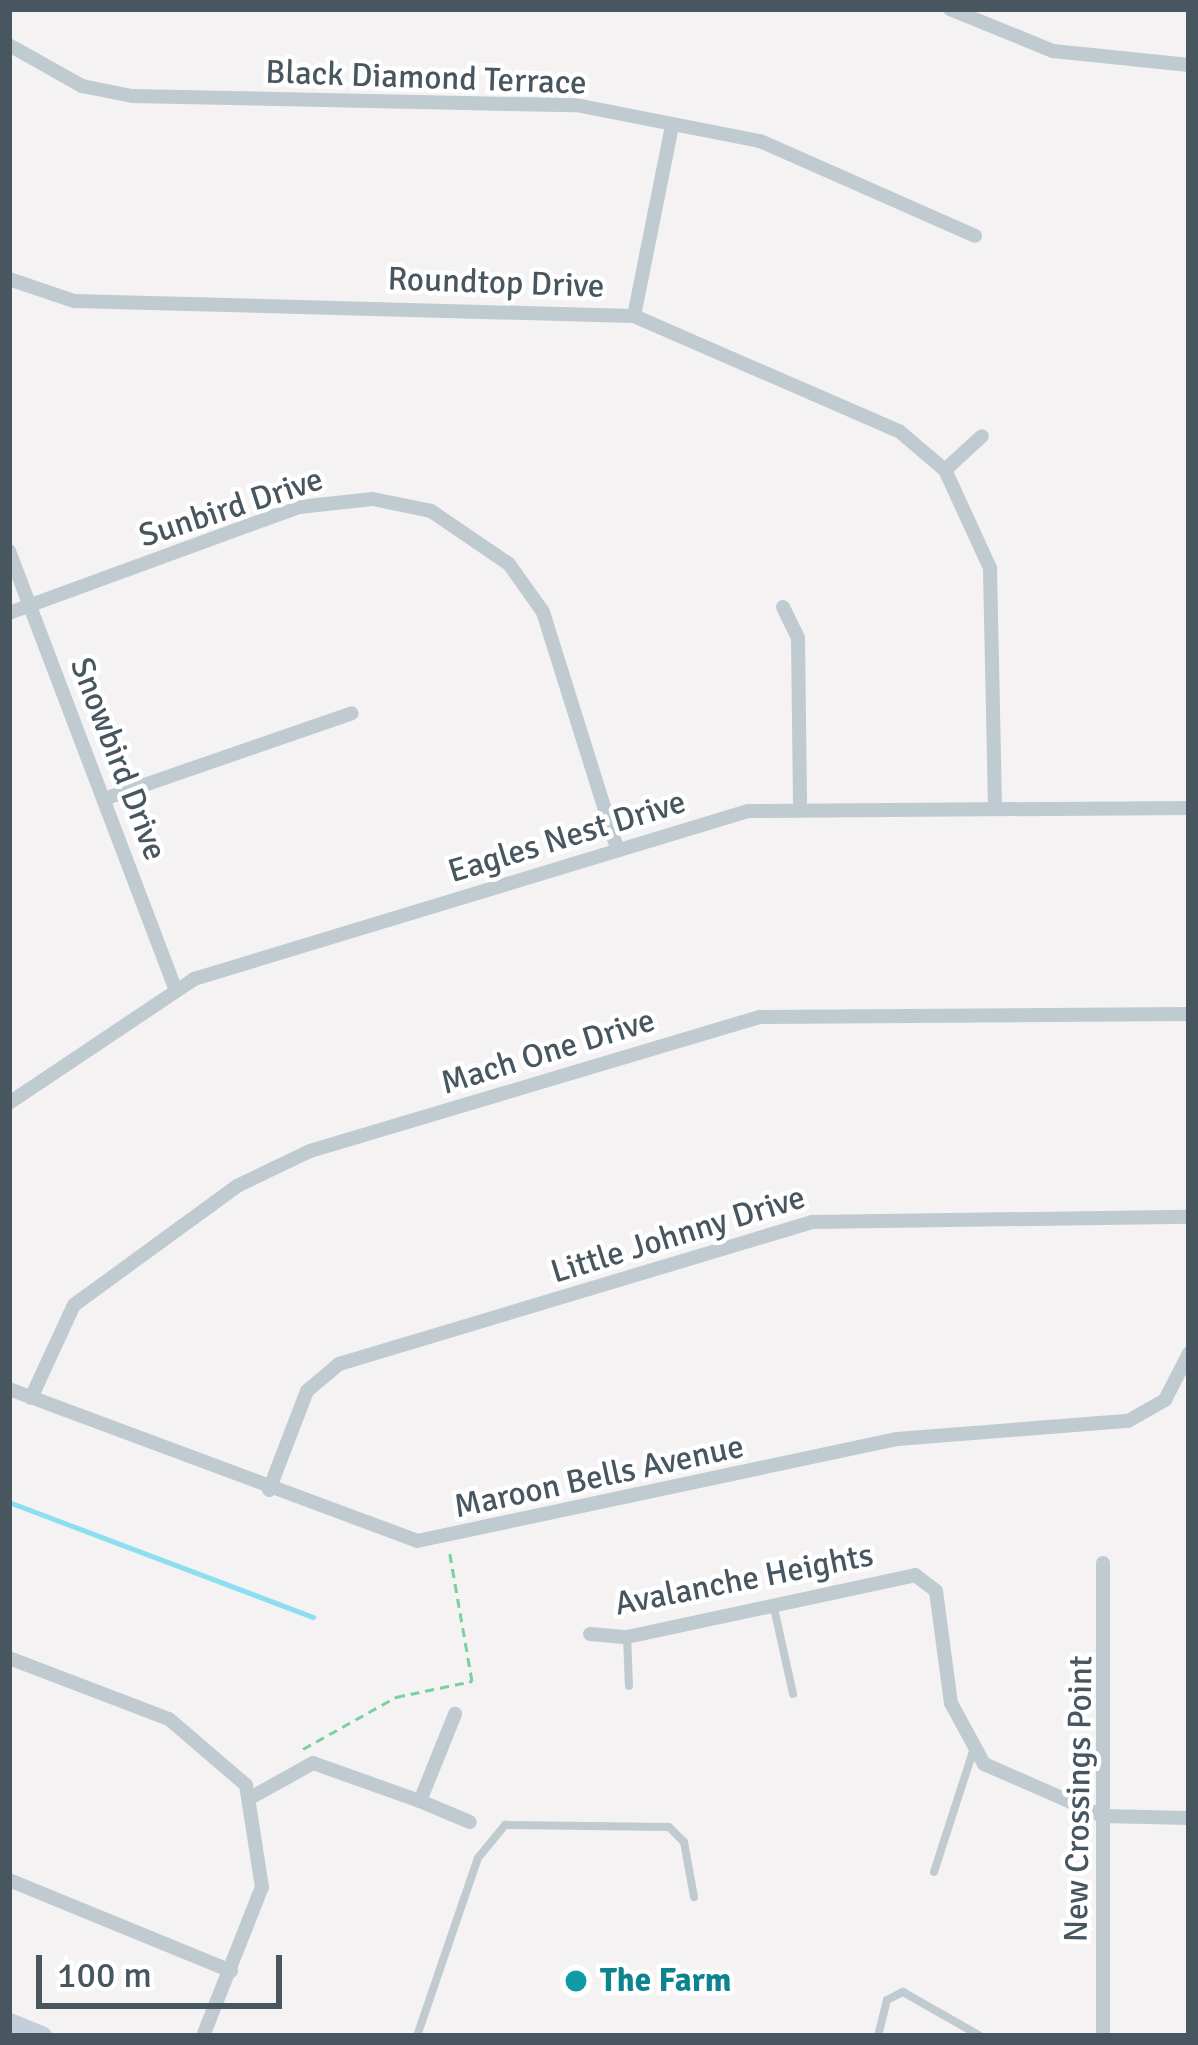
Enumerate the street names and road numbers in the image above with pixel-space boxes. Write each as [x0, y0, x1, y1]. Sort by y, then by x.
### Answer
street label: Black Diamond Terrace [265, 53, 587, 103]
street label: Roundtop Drive [387, 259, 605, 307]
street label: Sunbird Drive [134, 460, 328, 556]
street label: Snowbird Drive [61, 652, 175, 866]
street label: Eagles Nest Drive [444, 782, 690, 892]
street label: Mach One Drive [436, 1001, 660, 1103]
street label: Little Johnny Drive [546, 1178, 810, 1292]
street label: Maroon Bells Avenue [451, 1427, 747, 1527]
street label: Avalanche Heights [612, 1536, 876, 1624]
street label: New Crossings Point [1057, 1655, 1101, 1943]

